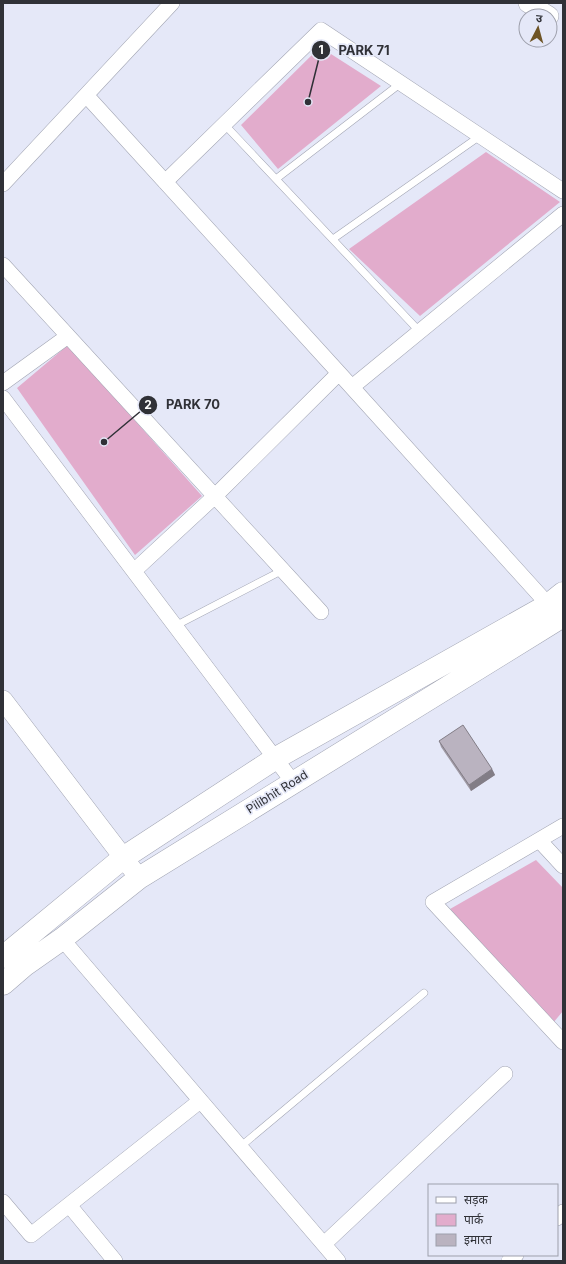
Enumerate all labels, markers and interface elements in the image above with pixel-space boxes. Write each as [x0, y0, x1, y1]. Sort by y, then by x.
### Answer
north arrow [518, 8, 558, 48]
text: उ [535, 11, 544, 25]
callout: PARK 71 [311, 38, 398, 63]
text: 1 [318, 42, 324, 57]
text: PARK 71 [338, 42, 390, 58]
callout: PARK 70 [138, 392, 228, 417]
text: PARK 70 [166, 396, 220, 412]
text: 2 [144, 397, 152, 412]
street label: Pilibhit Road [243, 767, 310, 816]
legend [428, 1184, 558, 1256]
text: सड़क [464, 1192, 489, 1207]
text: पार्क [464, 1212, 484, 1227]
text: इमारत [464, 1232, 493, 1247]

